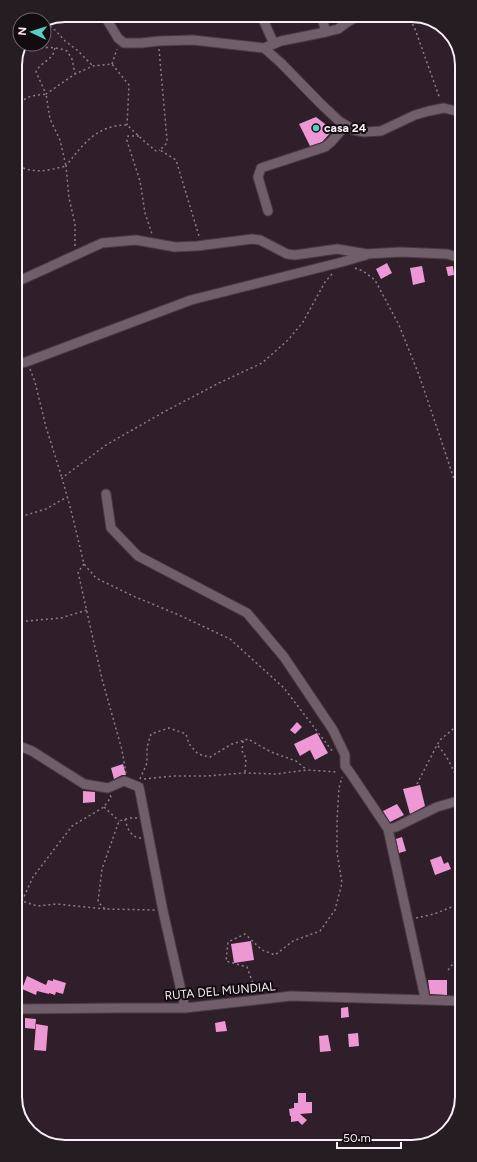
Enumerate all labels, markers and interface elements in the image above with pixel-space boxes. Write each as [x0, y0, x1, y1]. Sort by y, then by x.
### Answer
north arrow [12, 12, 52, 52]
text: N [16, 27, 29, 36]
place label: casa 24 [324, 121, 367, 135]
marker: casa 24 [311, 123, 321, 133]
street label: RUTA DEL MUNDIAL [164, 979, 277, 1003]
scale bar [337, 1124, 401, 1150]
text: 50 m [343, 1131, 371, 1145]

